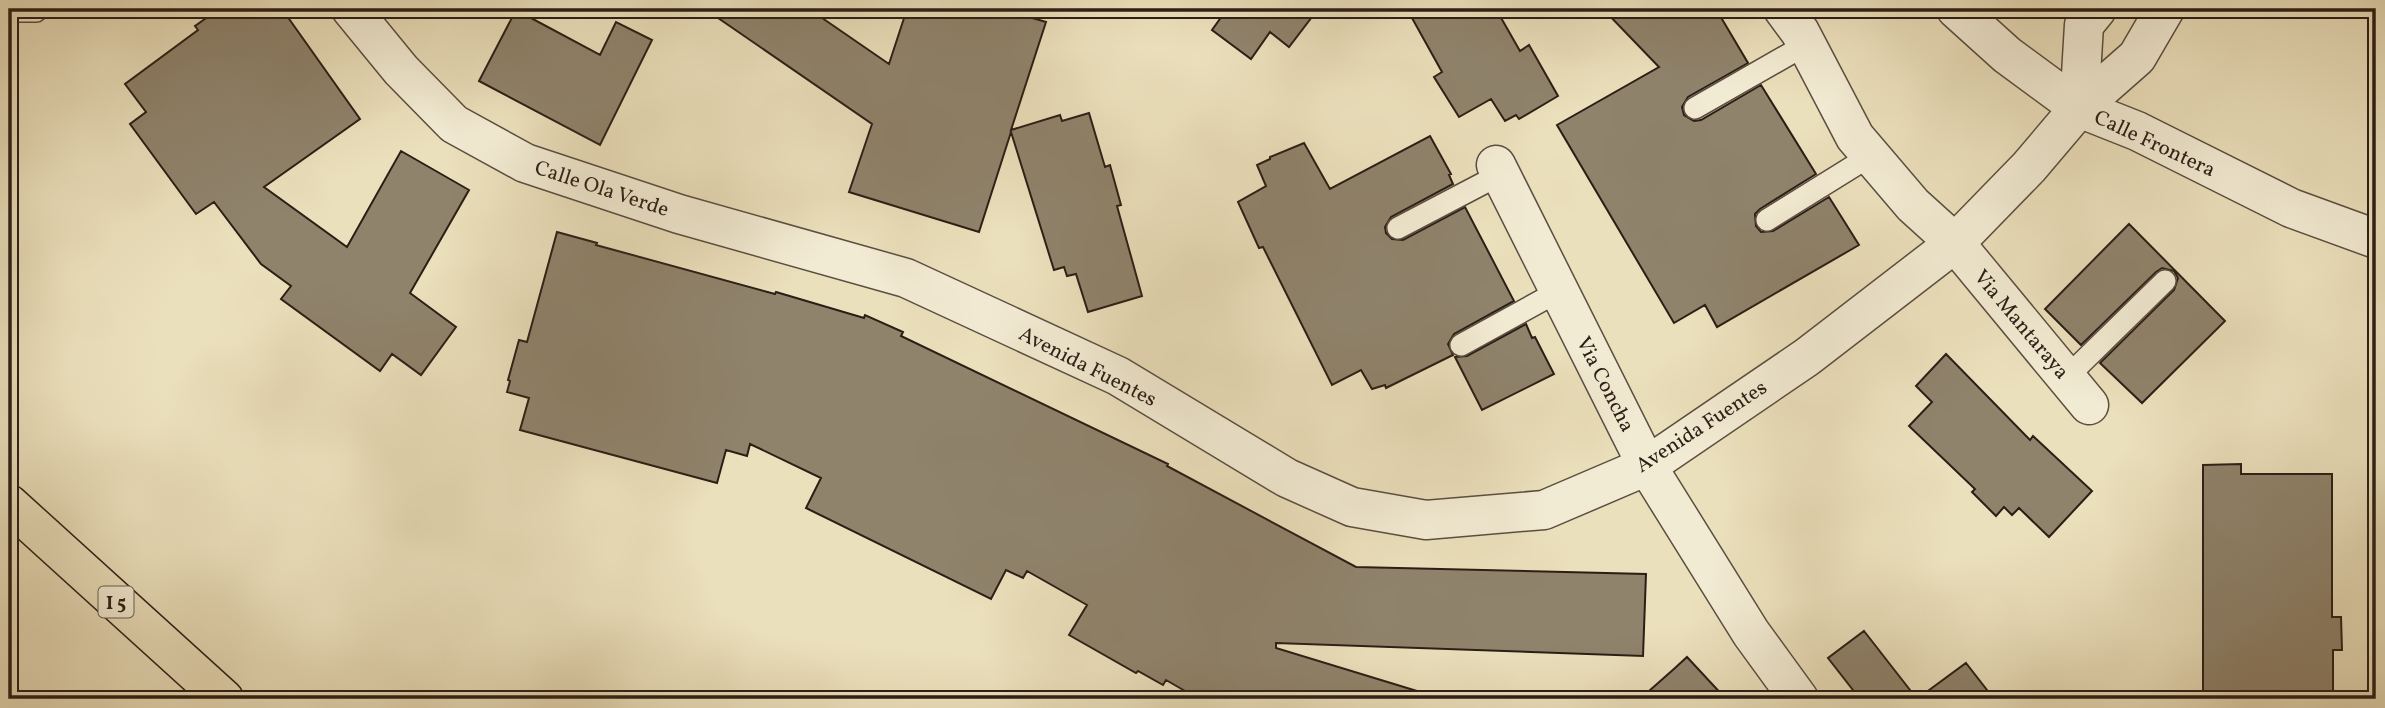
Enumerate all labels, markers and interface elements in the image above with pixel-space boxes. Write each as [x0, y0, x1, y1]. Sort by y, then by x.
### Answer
street label: Calle Frontera [2089, 104, 2220, 185]
street label: Calle Ola Verde [531, 154, 672, 225]
street label: Via Mantaraya [1966, 264, 2075, 386]
street label: Avenida Fuentes [1013, 320, 1161, 415]
street label: Via Concha [1568, 332, 1641, 437]
street label: Avenida Fuentes [1630, 374, 1773, 481]
road number: I 5 [99, 586, 134, 618]

